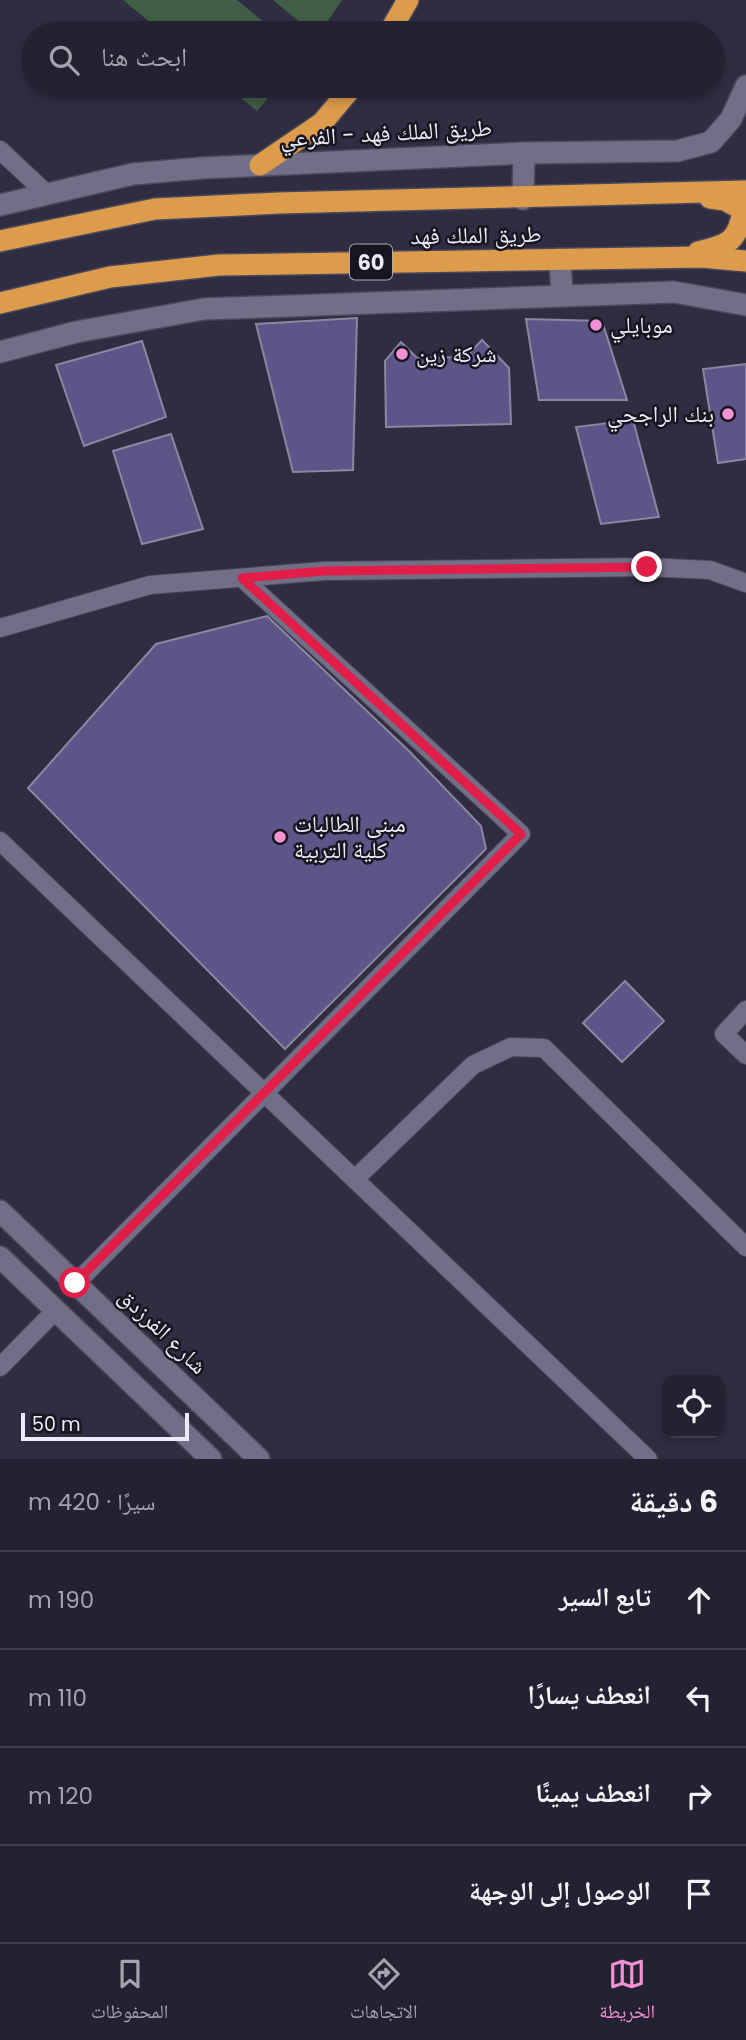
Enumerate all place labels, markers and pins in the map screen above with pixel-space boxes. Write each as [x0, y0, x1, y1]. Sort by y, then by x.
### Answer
place label: موبايلي [610, 309, 673, 344]
marker: موبايلي [588, 317, 604, 333]
place label: شركة زين [416, 338, 497, 370]
marker: شركة زين [394, 346, 410, 362]
place label: بنك الراجحي [607, 398, 714, 433]
marker: بنك الراجحي [720, 406, 736, 422]
place label: مبنى الطالبات كلية التربية [294, 808, 406, 866]
marker: مبنى الطالبات كلية التربية [272, 829, 288, 845]

